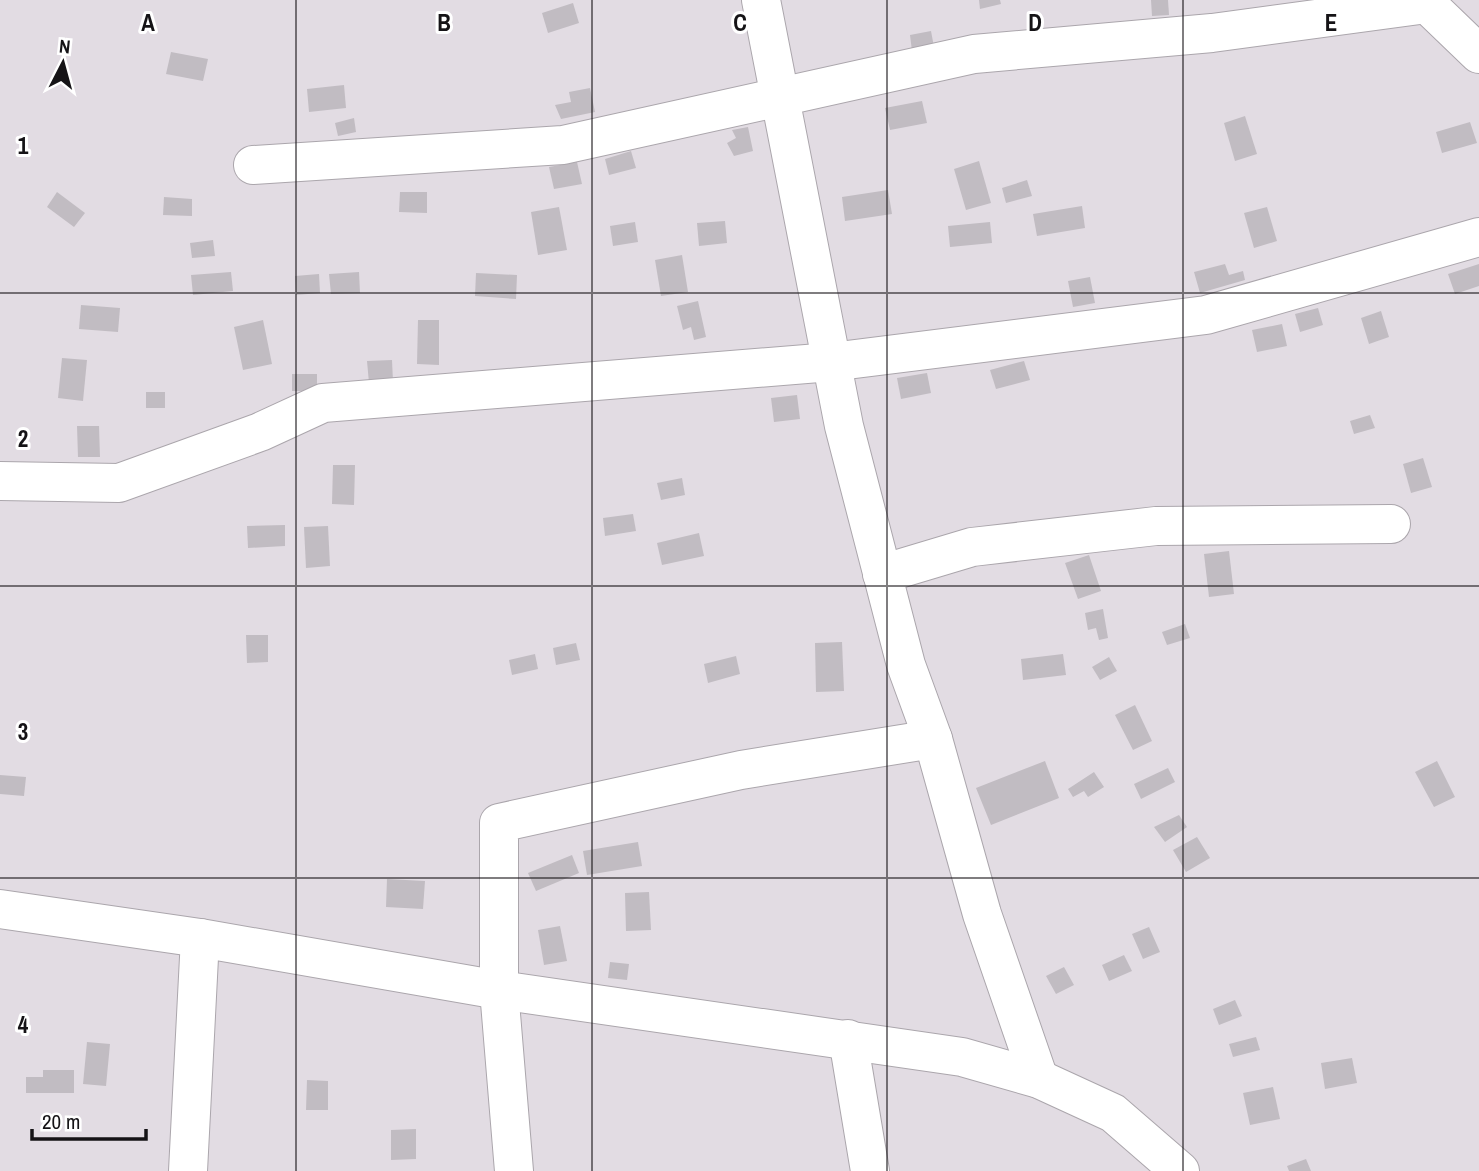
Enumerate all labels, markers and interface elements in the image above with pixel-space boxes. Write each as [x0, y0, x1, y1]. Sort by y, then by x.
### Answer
text: A [141, 7, 155, 38]
text: B [437, 7, 451, 38]
text: C [733, 7, 747, 38]
text: D [1028, 7, 1042, 38]
text: E [1325, 7, 1337, 38]
north arrow [28, 28, 98, 98]
text: N [58, 33, 72, 60]
text: 1 [18, 130, 29, 161]
text: 2 [18, 423, 28, 454]
text: 3 [18, 716, 28, 747]
text: 4 [18, 1009, 29, 1040]
scale bar [32, 1098, 145, 1142]
text: 20 m [42, 1107, 80, 1136]

